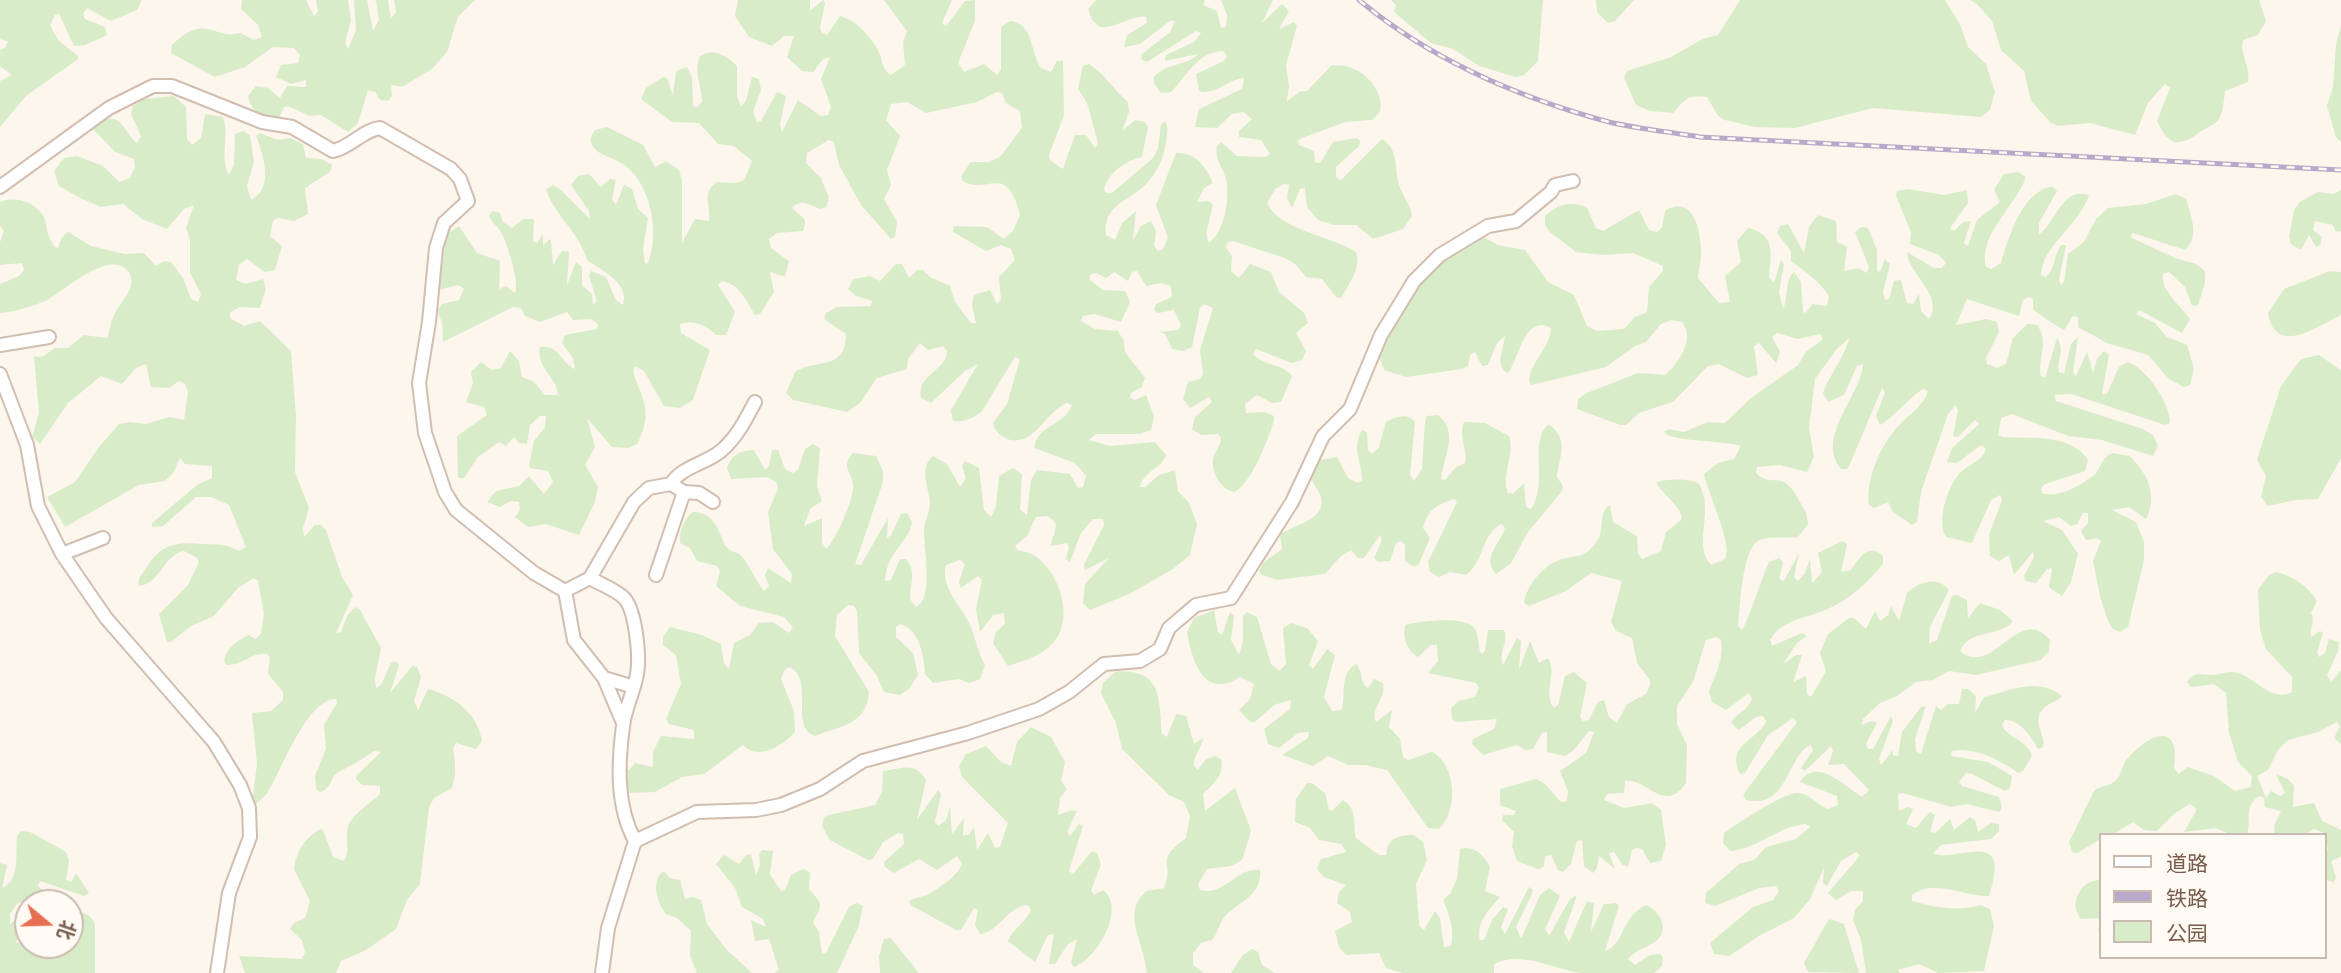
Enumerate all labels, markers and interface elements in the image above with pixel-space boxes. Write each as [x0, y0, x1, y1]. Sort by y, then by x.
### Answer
legend [2100, 833, 2327, 959]
text: 道路 [2166, 850, 2208, 875]
text: 铁路 [2166, 885, 2208, 910]
north arrow [14, 889, 84, 959]
text: 北 [53, 918, 81, 943]
text: 公园 [2166, 920, 2208, 945]

